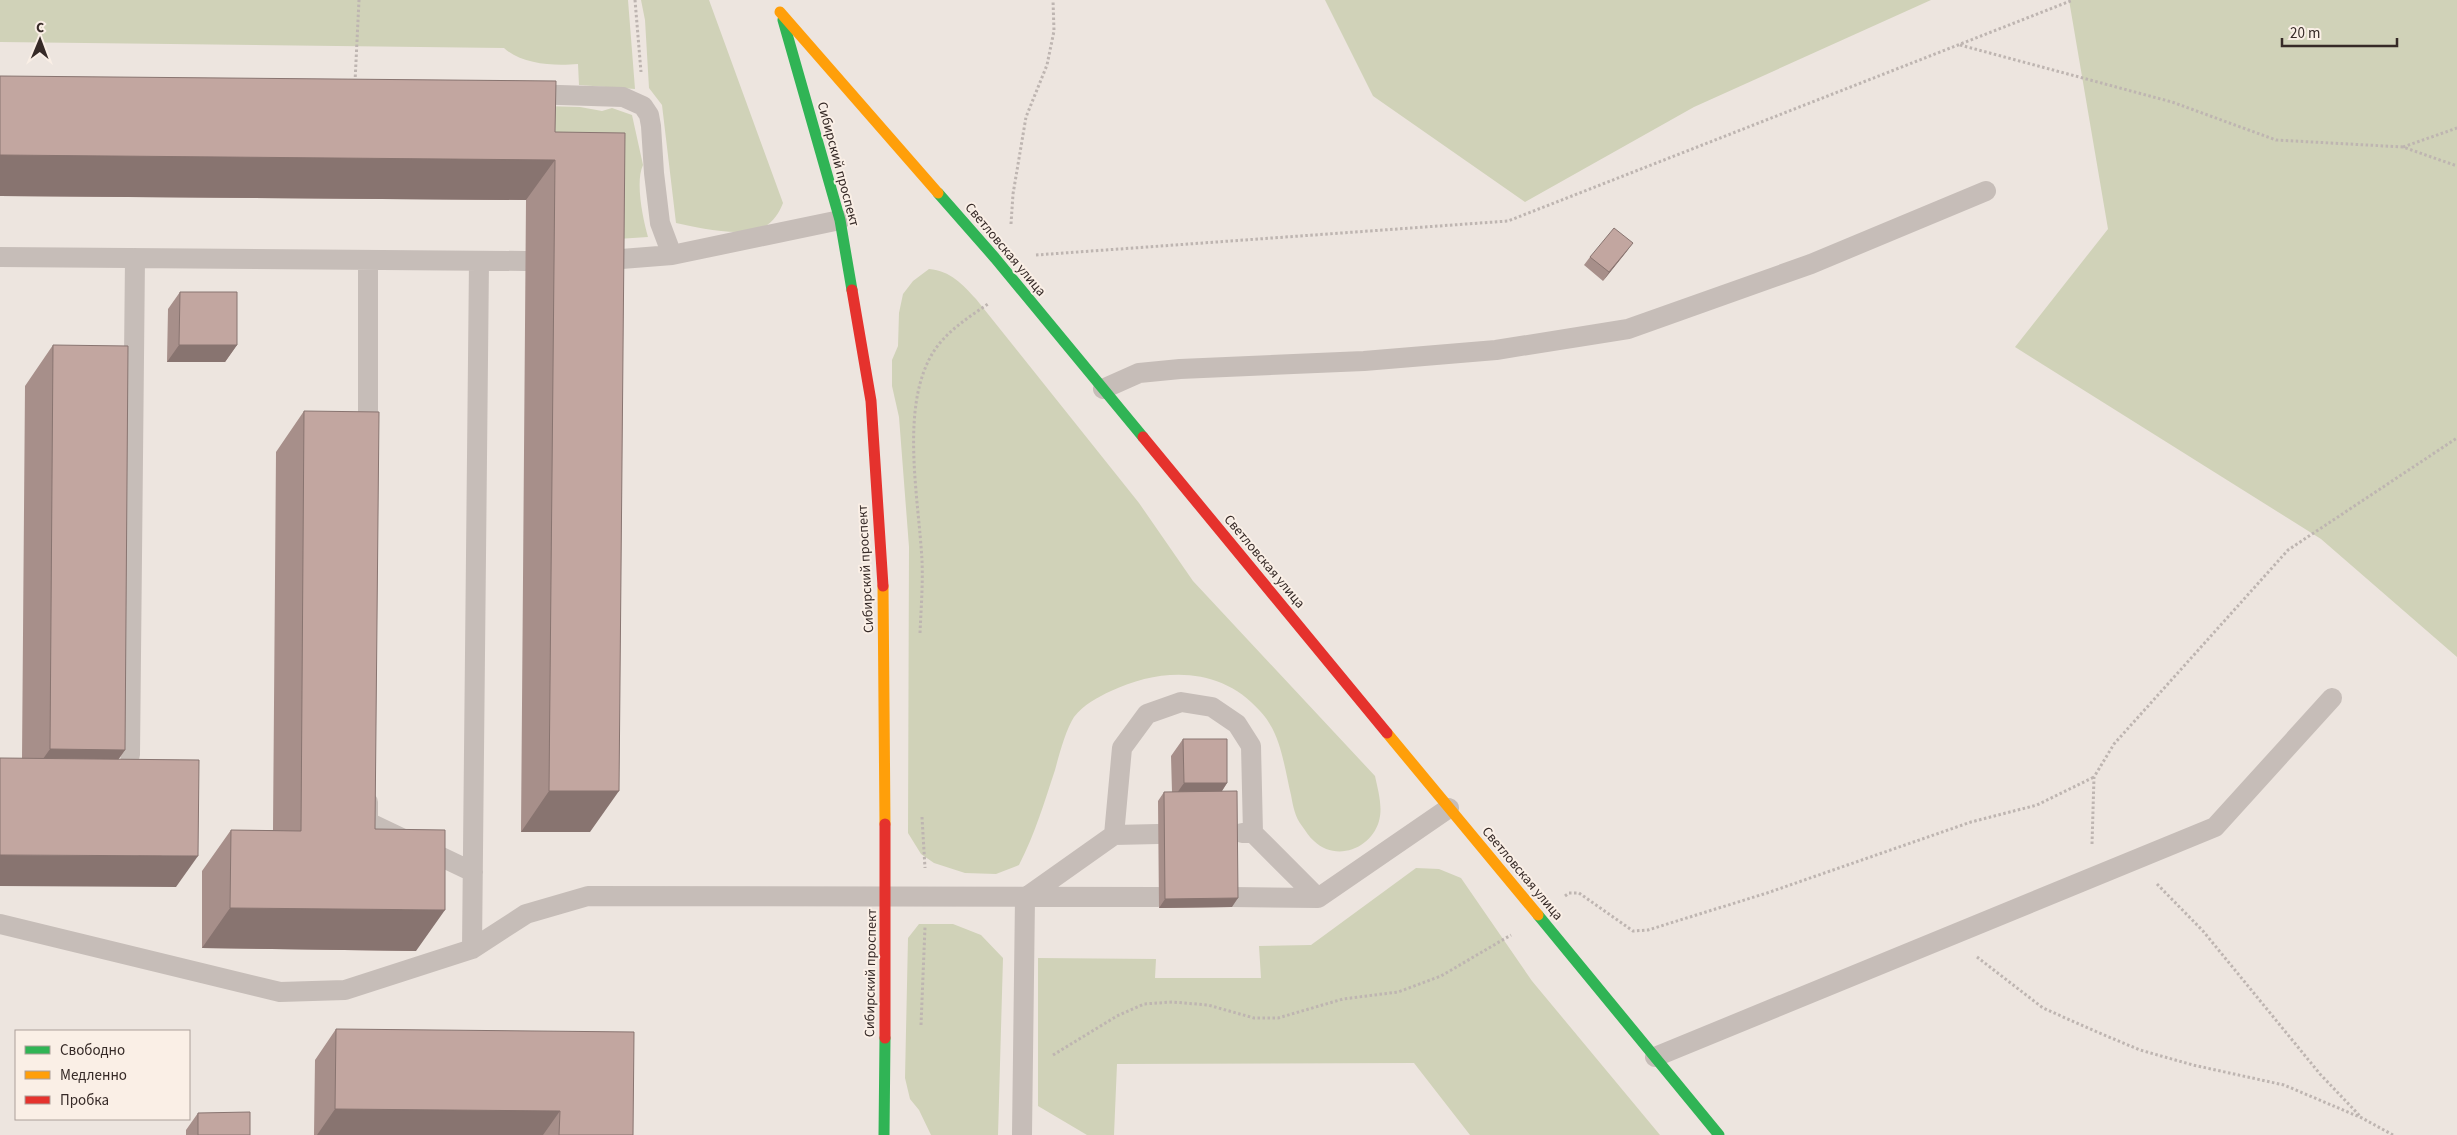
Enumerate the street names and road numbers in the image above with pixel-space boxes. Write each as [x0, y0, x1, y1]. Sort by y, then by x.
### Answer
street label: Сибирский проспект [812, 100, 864, 229]
street label: Светловская улица [960, 198, 1050, 301]
street label: Сибирский проспект [853, 504, 879, 634]
street label: Светловская улица [1219, 510, 1309, 613]
street label: Светловская улица [1477, 822, 1567, 925]
street label: Сибирский проспект [860, 908, 882, 1037]

